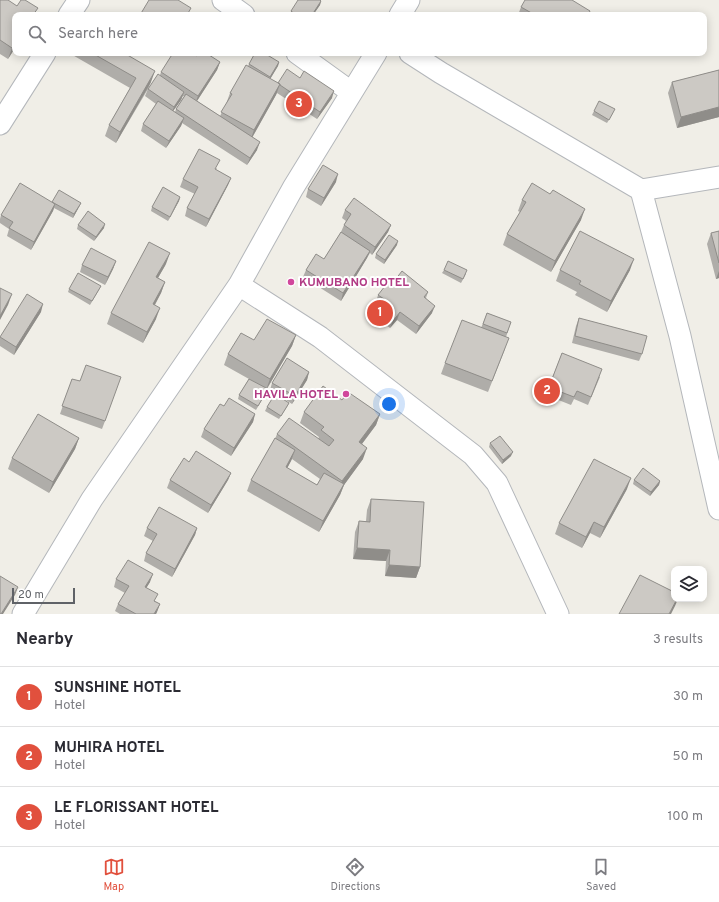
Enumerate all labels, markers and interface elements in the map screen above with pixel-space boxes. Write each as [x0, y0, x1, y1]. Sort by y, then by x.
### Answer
search box [12, 12, 707, 56]
icon: search [26, 23, 48, 45]
text: Search here [58, 25, 138, 44]
pin: 3 [286, 89, 312, 119]
place label: KUMUBANO HOTEL [299, 275, 409, 291]
marker: KUMUBANO HOTEL [286, 277, 296, 287]
pin: 1 [367, 298, 393, 328]
pin: 2 [534, 376, 560, 406]
place label: HAVILA HOTEL [254, 387, 338, 403]
marker: HAVILA HOTEL [341, 389, 351, 399]
your location [379, 394, 399, 414]
map controls [671, 566, 707, 602]
button: layers [671, 566, 707, 602]
scale bar [12, 586, 75, 605]
text: 20 m [18, 588, 44, 602]
text: Nearby [16, 629, 73, 651]
text: 3 results [653, 632, 703, 648]
text: SUNSHINE HOTEL [54, 679, 181, 698]
text: 1 [26, 689, 32, 705]
text: 30 m [673, 689, 703, 705]
text: Hotel [54, 698, 85, 714]
text: MUHIRA HOTEL [54, 739, 164, 758]
text: 2 [25, 749, 33, 765]
text: 50 m [673, 749, 703, 765]
text: Hotel [54, 758, 85, 774]
text: LE FLORISSANT HOTEL [54, 799, 218, 818]
text: 3 [25, 809, 33, 825]
text: 100 m [667, 809, 703, 825]
text: Hotel [54, 818, 85, 834]
tab: Map [103, 856, 125, 894]
tab: Directions [330, 856, 380, 894]
tab: Saved [586, 856, 616, 894]

